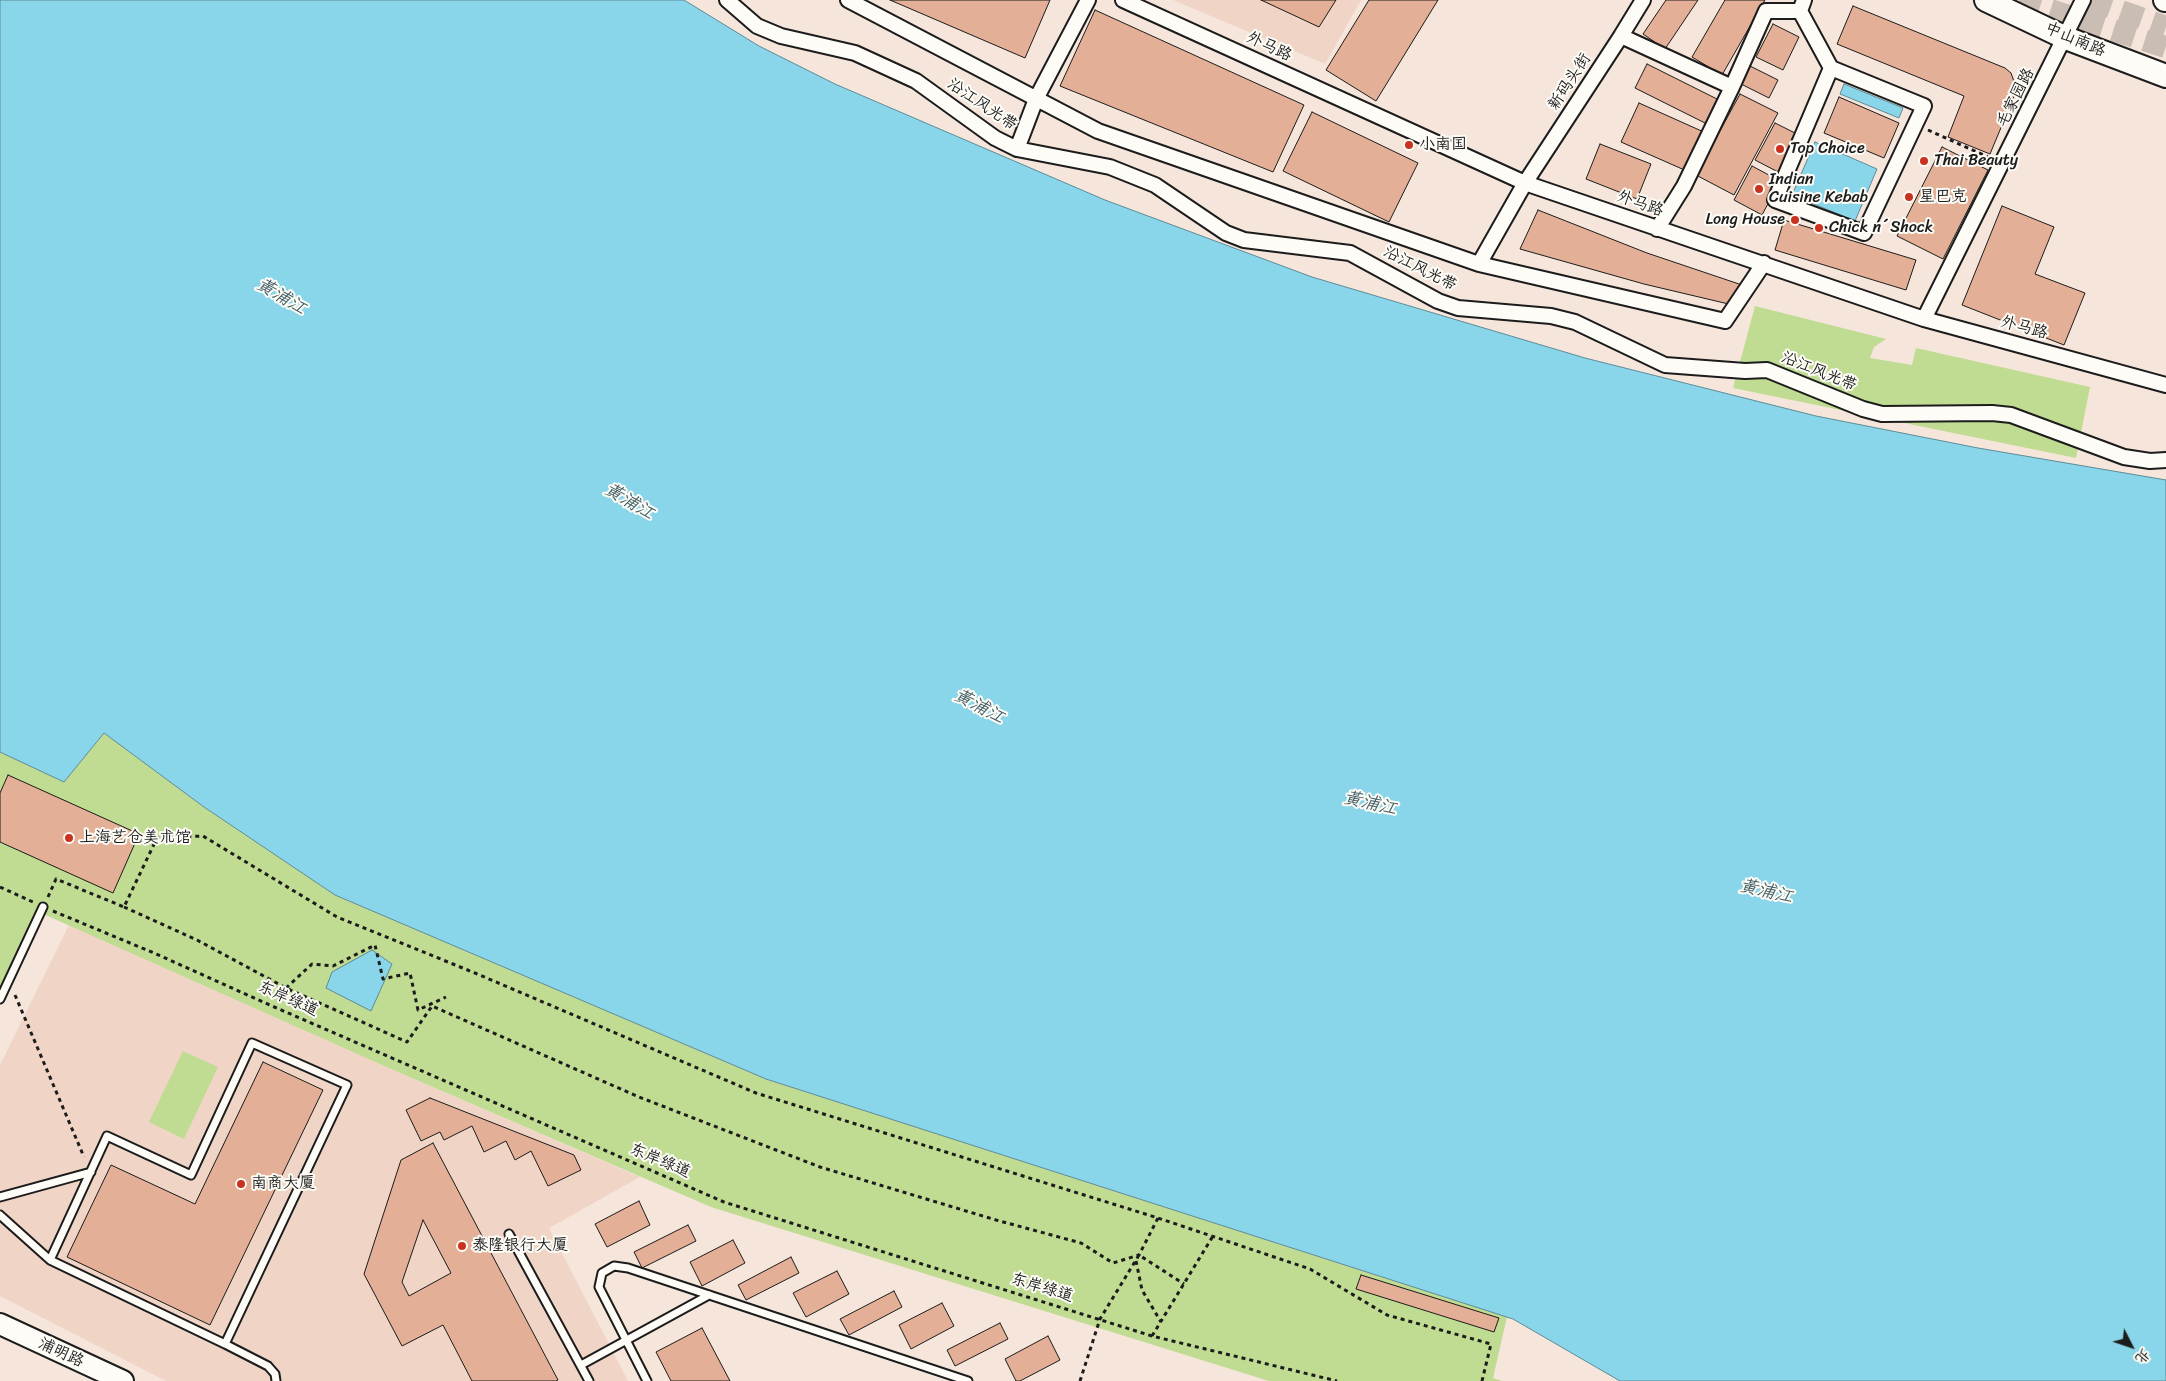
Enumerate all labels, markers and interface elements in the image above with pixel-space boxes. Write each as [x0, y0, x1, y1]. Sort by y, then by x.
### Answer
street label: 中山南路 [2042, 19, 2108, 61]
street label: 外马路 [1243, 28, 1295, 66]
street label: 新码头街 [1545, 50, 1595, 114]
street label: 毛家园路 [1993, 65, 2039, 131]
street label: 沿江风光带 [943, 75, 1021, 135]
place label: 小南国 [1419, 135, 1467, 155]
marker: 小南国 [1403, 139, 1415, 151]
place label: Top Choice [1790, 139, 1865, 159]
marker: Top Choice [1774, 143, 1786, 155]
place label: Thai Beauty [1934, 151, 2018, 171]
marker: Thai Beauty [1918, 155, 1930, 167]
place label: Indian Cuisine Kebab [1769, 170, 1868, 208]
marker: Indian Cuisine Kebab [1753, 183, 1765, 195]
street label: 外马路 [1614, 187, 1666, 221]
place label: 星巴克 [1919, 187, 1967, 207]
marker: 星巴克 [1903, 191, 1915, 203]
place label: Long House [1706, 210, 1785, 230]
marker: Long House [1789, 214, 1801, 226]
place label: Chick n´Shock [1829, 218, 1933, 238]
marker: Chick n´Shock [1813, 222, 1825, 234]
street label: 沿江风光带 [1380, 242, 1460, 296]
water label: 黄浦江 [252, 274, 310, 320]
street label: 外马路 [1998, 313, 2050, 343]
street label: 沿江风光带 [1778, 348, 1860, 396]
water label: 黄浦江 [600, 479, 658, 525]
water label: 黄浦江 [950, 685, 1008, 729]
water label: 黄浦江 [1341, 787, 1399, 821]
place label: 上海艺仓美术馆 [79, 828, 191, 848]
marker: 上海艺仓美术馆 [63, 832, 75, 844]
water label: 黄浦江 [1737, 875, 1795, 909]
street label: 东岸绿道 [255, 977, 321, 1021]
street label: 东岸绿道 [627, 1140, 693, 1182]
place label: 南商大厦 [251, 1174, 315, 1194]
marker: 南商大厦 [235, 1178, 247, 1190]
place label: 泰隆银行大厦 [472, 1236, 568, 1256]
marker: 泰隆银行大厦 [456, 1240, 468, 1252]
street label: 东岸绿道 [1009, 1269, 1075, 1307]
north arrow [2106, 1321, 2156, 1371]
street label: 浦明路 [35, 1334, 87, 1372]
text: 北 [2129, 1343, 2157, 1370]

